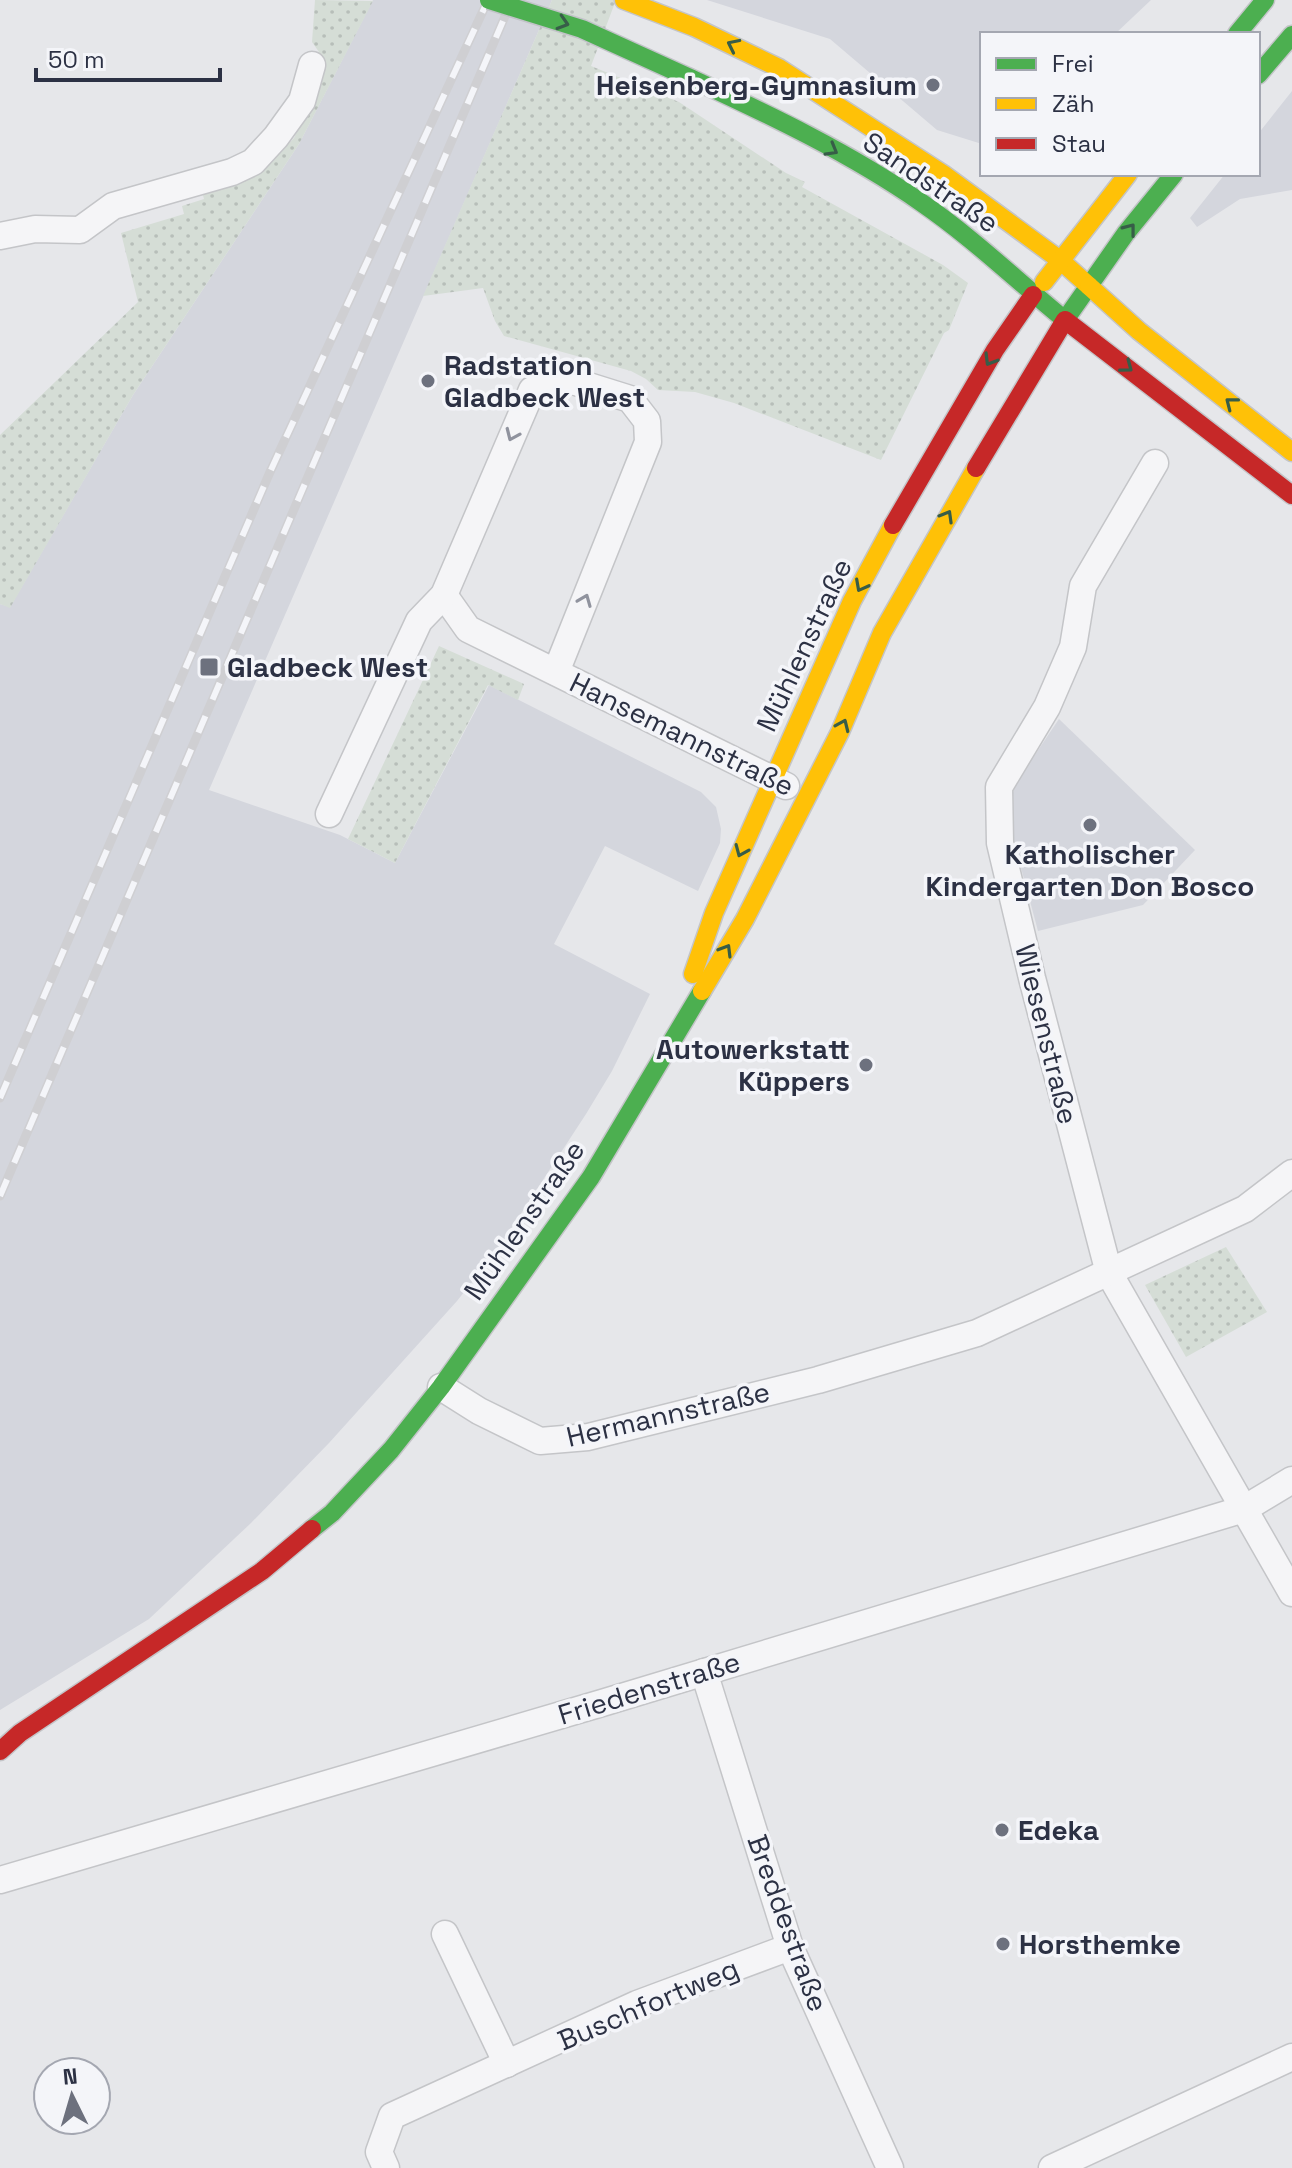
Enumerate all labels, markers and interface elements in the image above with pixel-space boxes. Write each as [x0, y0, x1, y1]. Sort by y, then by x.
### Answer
one-way arrow [556, 14, 570, 30]
scale bar [36, 32, 220, 82]
legend [980, 32, 1260, 176]
one-way arrow [727, 39, 742, 55]
text: 50 m [48, 44, 105, 75]
text: Frei [1052, 48, 1094, 79]
place label: Heisenberg-Gymnasium [596, 67, 917, 103]
marker: Heisenberg-Gymnasium [924, 76, 942, 94]
text: Zäh [1052, 88, 1094, 119]
street label: Sandstraße [856, 123, 1006, 241]
text: Stau [1052, 128, 1106, 159]
one-way arrow [824, 140, 838, 155]
one-way arrow [1120, 223, 1134, 238]
place label: Radstation Gladbeck West [444, 347, 645, 415]
one-way arrow [984, 351, 999, 366]
one-way arrow [1118, 358, 1133, 372]
marker: Radstation Gladbeck West [419, 372, 437, 390]
one-way arrow [1225, 399, 1240, 413]
one-way arrow [506, 427, 522, 442]
one-way arrow [937, 510, 953, 525]
street label: Mühlenstraße [748, 553, 860, 737]
one-way arrow [855, 577, 870, 592]
one-way arrow [575, 594, 592, 608]
place label: Gladbeck West [227, 649, 428, 685]
marker: Gladbeck West [198, 656, 220, 678]
street label: Hansemannstraße [564, 664, 800, 804]
one-way arrow [833, 719, 849, 734]
marker: Katholischer Kindergarten Don Bosco [1081, 816, 1099, 834]
place label: Katholischer Kindergarten Don Bosco [926, 836, 1254, 904]
one-way arrow [735, 843, 751, 857]
street label: Wiesenstraße [1007, 940, 1087, 1128]
one-way arrow [716, 944, 732, 959]
place label: Autowerkstatt Küppers [656, 1031, 850, 1099]
marker: Autowerkstatt Küppers [857, 1056, 875, 1074]
street label: Mühlenstraße [456, 1133, 592, 1307]
street label: Hermannstraße [563, 1373, 773, 1455]
street label: Friedenstraße [554, 1643, 744, 1733]
place label: Edeka [1018, 1812, 1099, 1848]
marker: Edeka [993, 1821, 1011, 1839]
street label: Breddestraße [739, 1830, 837, 2016]
place label: Horsthemke [1019, 1926, 1181, 1962]
marker: Horsthemke [994, 1935, 1012, 1953]
street label: Buschfortweg [552, 1950, 744, 2058]
north arrow [32, 2056, 112, 2136]
text: N [62, 2061, 79, 2091]

